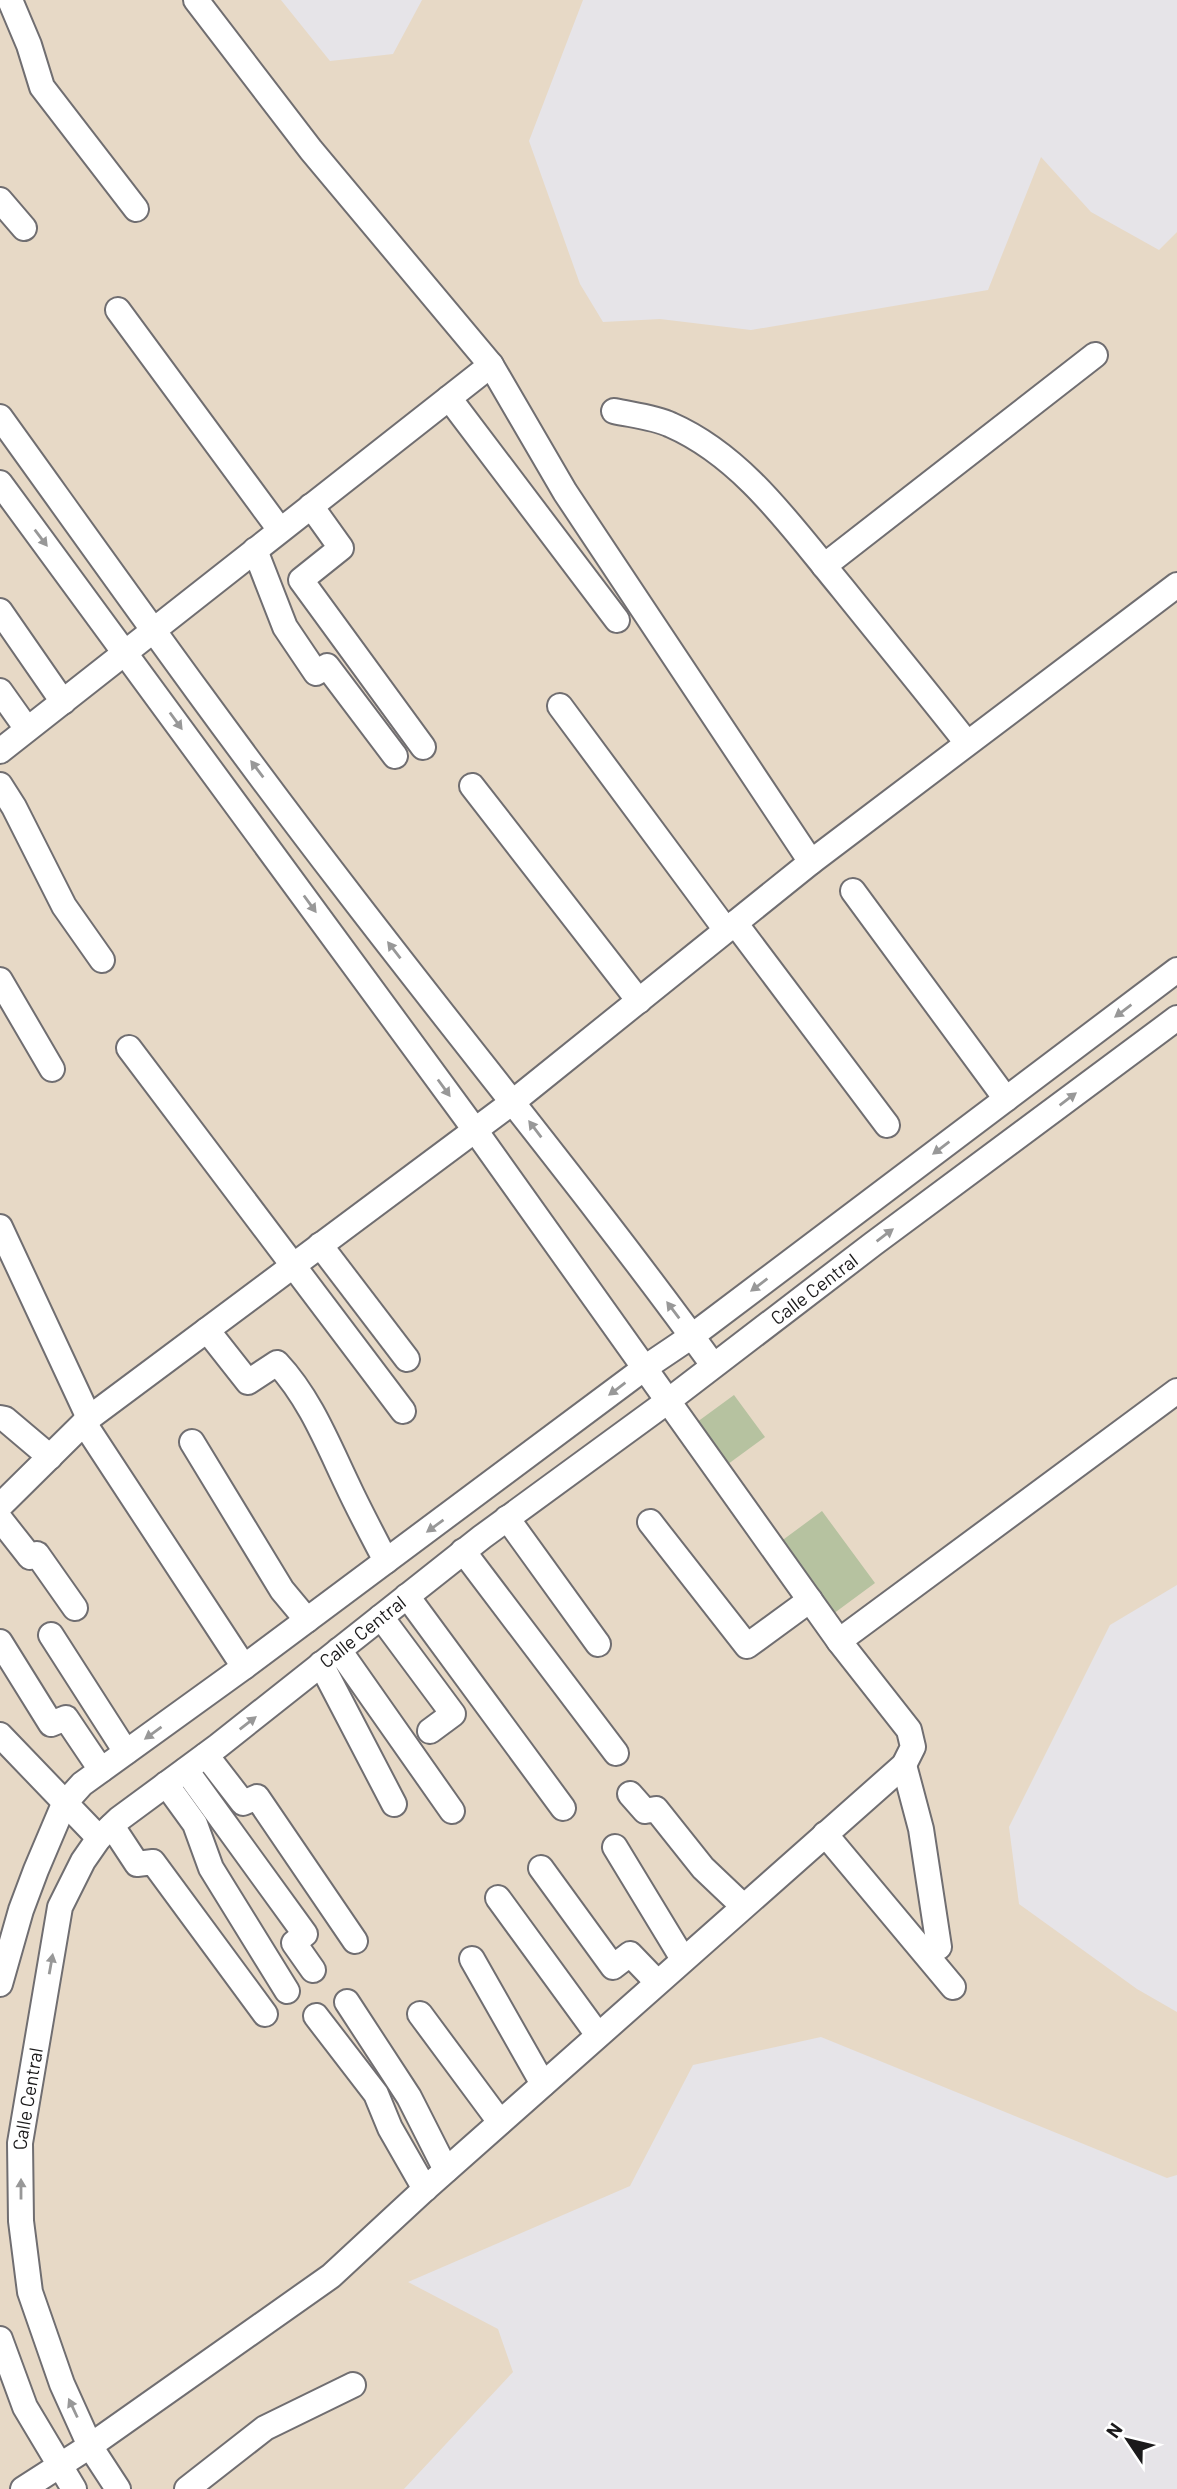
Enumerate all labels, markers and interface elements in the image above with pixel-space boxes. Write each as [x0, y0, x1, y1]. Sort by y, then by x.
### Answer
one-way arrow [33, 529, 47, 547]
one-way arrow [169, 711, 183, 730]
one-way arrow [250, 760, 264, 778]
one-way arrow [303, 895, 317, 913]
one-way arrow [387, 942, 402, 960]
one-way arrow [1114, 1004, 1132, 1019]
one-way arrow [437, 1079, 451, 1097]
one-way arrow [1058, 1092, 1076, 1107]
one-way arrow [528, 1120, 542, 1138]
one-way arrow [932, 1141, 950, 1155]
one-way arrow [876, 1228, 894, 1242]
street label: Calle Central [766, 1248, 862, 1329]
one-way arrow [751, 1278, 769, 1293]
one-way arrow [666, 1301, 680, 1319]
one-way arrow [608, 1382, 626, 1397]
one-way arrow [425, 1519, 444, 1533]
street label: Calle Central [314, 1590, 410, 1672]
one-way arrow [238, 1715, 256, 1730]
one-way arrow [144, 1726, 162, 1740]
one-way arrow [46, 1953, 57, 1975]
street label: Calle Central [8, 2046, 47, 2150]
one-way arrow [15, 2178, 27, 2200]
one-way arrow [67, 2398, 79, 2418]
north arrow [1093, 2405, 1163, 2475]
text: N [1101, 2418, 1127, 2442]

